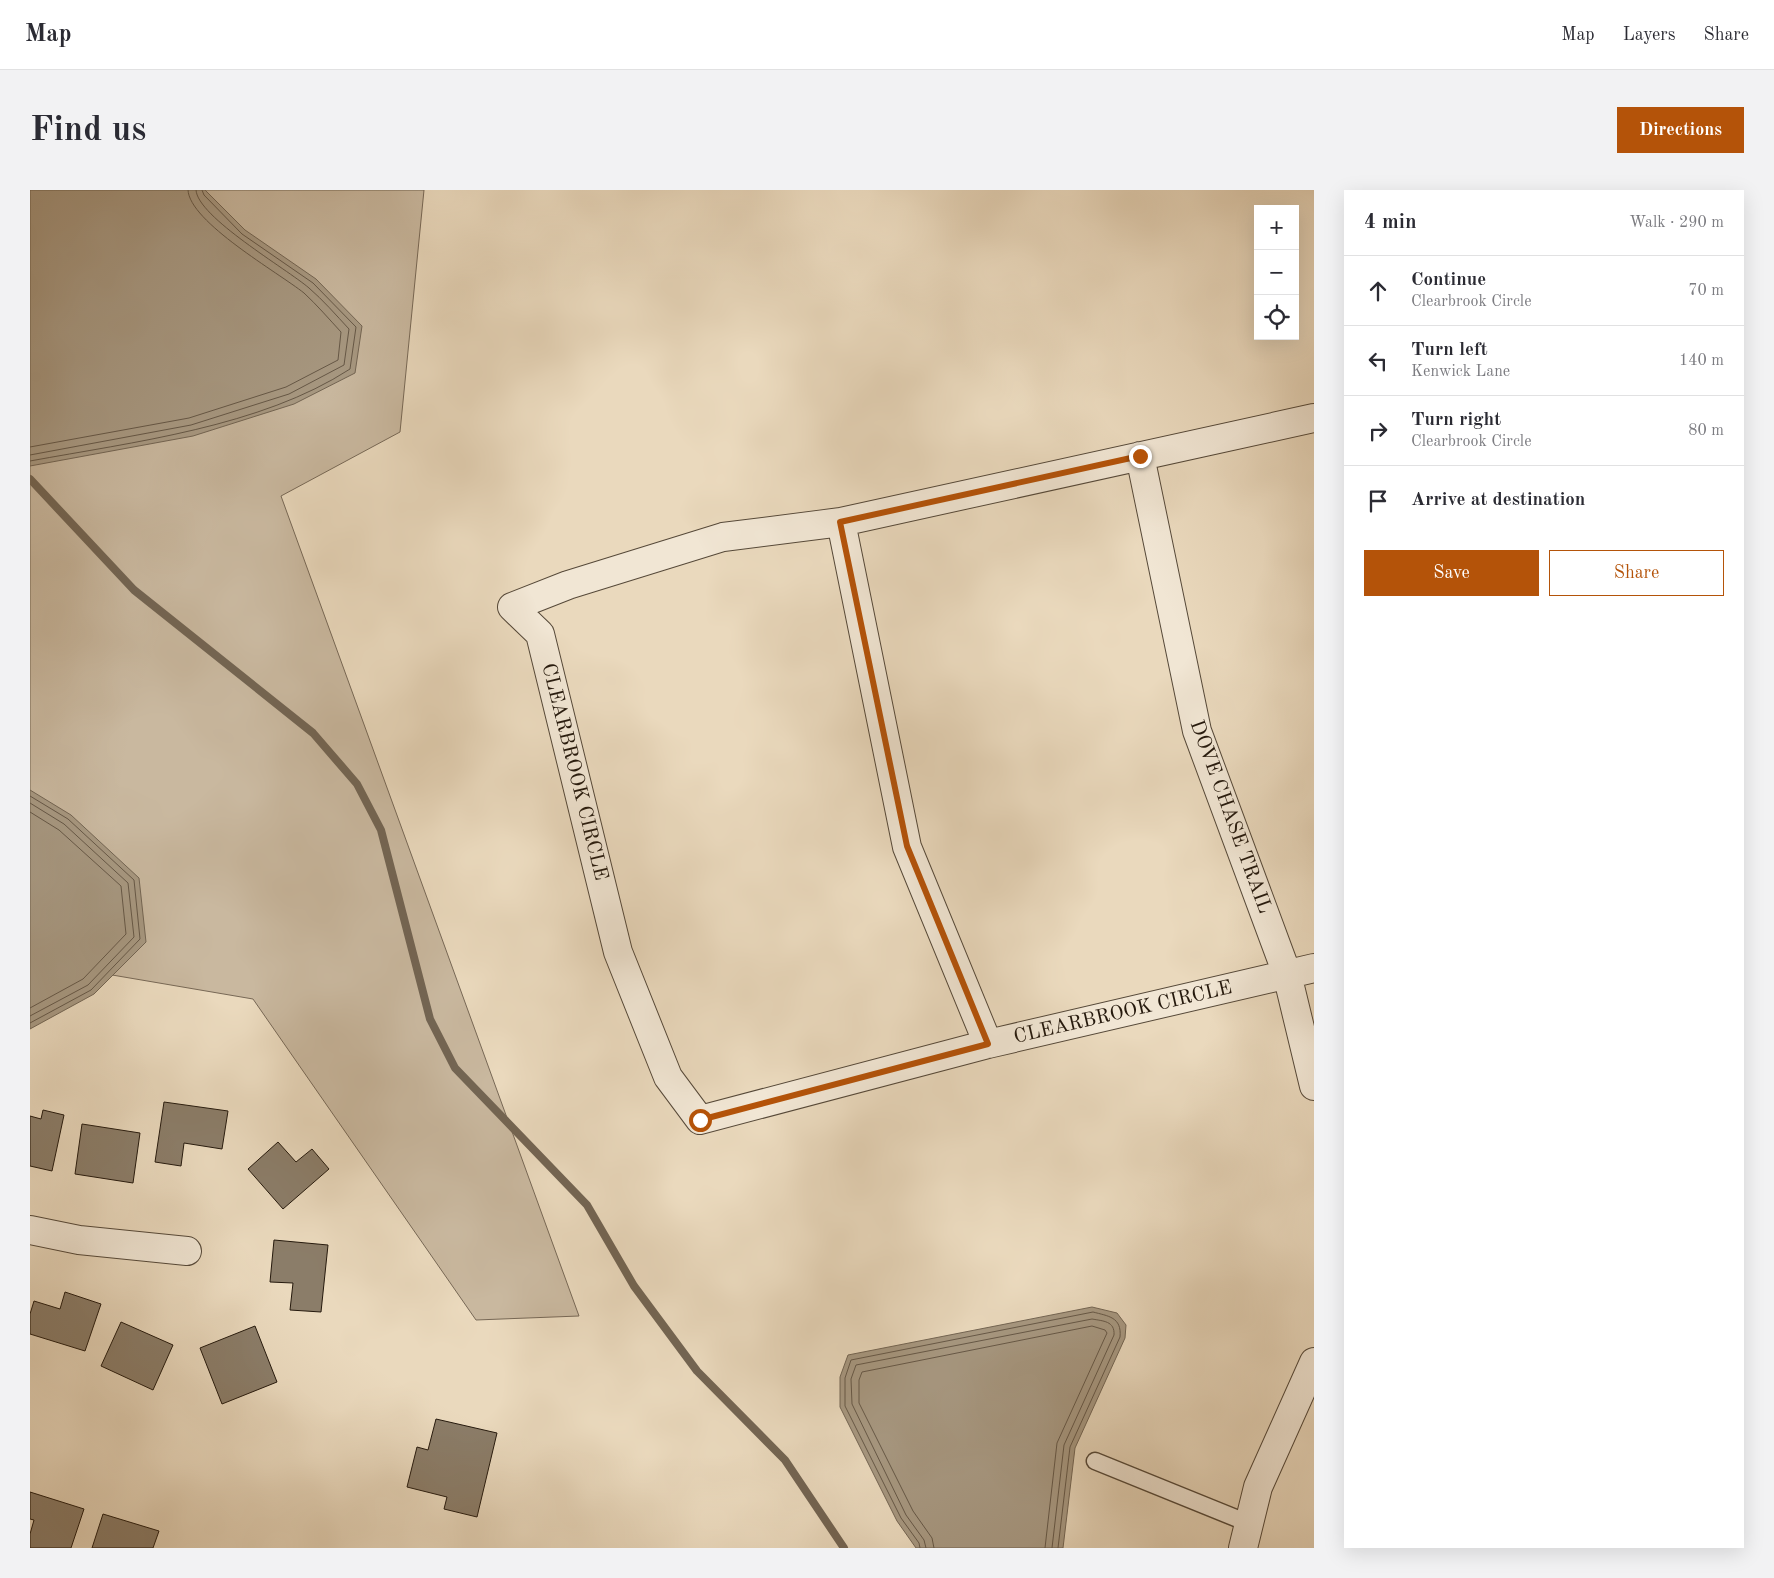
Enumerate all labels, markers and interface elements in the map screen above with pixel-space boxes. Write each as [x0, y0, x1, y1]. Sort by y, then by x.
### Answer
text: Map [25, 23, 72, 47]
text: Map [1561, 26, 1595, 44]
text: Layers [1623, 26, 1675, 44]
text: Share [1703, 26, 1749, 44]
button: Directions [1617, 107, 1744, 153]
text: Find us [30, 113, 146, 148]
map controls [1254, 205, 1299, 340]
button: + [1254, 205, 1299, 250]
text: 4 min [1364, 212, 1417, 233]
text: Walk · 290 m [1629, 215, 1724, 231]
button: − [1254, 250, 1299, 295]
text: Continue [1411, 271, 1486, 290]
icon: ahead [1364, 277, 1392, 305]
text: 70 m [1688, 283, 1724, 299]
text: Clearbrook Circle [1411, 294, 1532, 310]
button: locate [1254, 295, 1299, 340]
text: Turn left [1411, 341, 1488, 360]
icon: left [1364, 347, 1392, 375]
text: 140 m [1679, 353, 1724, 369]
text: Kenwick Lane [1411, 364, 1510, 380]
text: Turn right [1411, 411, 1501, 430]
icon: right [1364, 417, 1392, 445]
text: 80 m [1688, 423, 1724, 439]
text: Clearbrook Circle [1411, 434, 1532, 450]
route end [1129, 445, 1152, 468]
icon: arrive [1364, 487, 1392, 515]
text: Arrive at destination [1411, 491, 1585, 510]
button: Save [1364, 550, 1539, 596]
button: Share [1549, 550, 1724, 596]
street label: CLEARBROOK CIRCLE [537, 661, 611, 883]
street label: DOVE CHASE TRAIL [1186, 718, 1274, 916]
street label: CLEARBROOK CIRCLE [1012, 978, 1234, 1048]
route start [689, 1109, 712, 1132]

